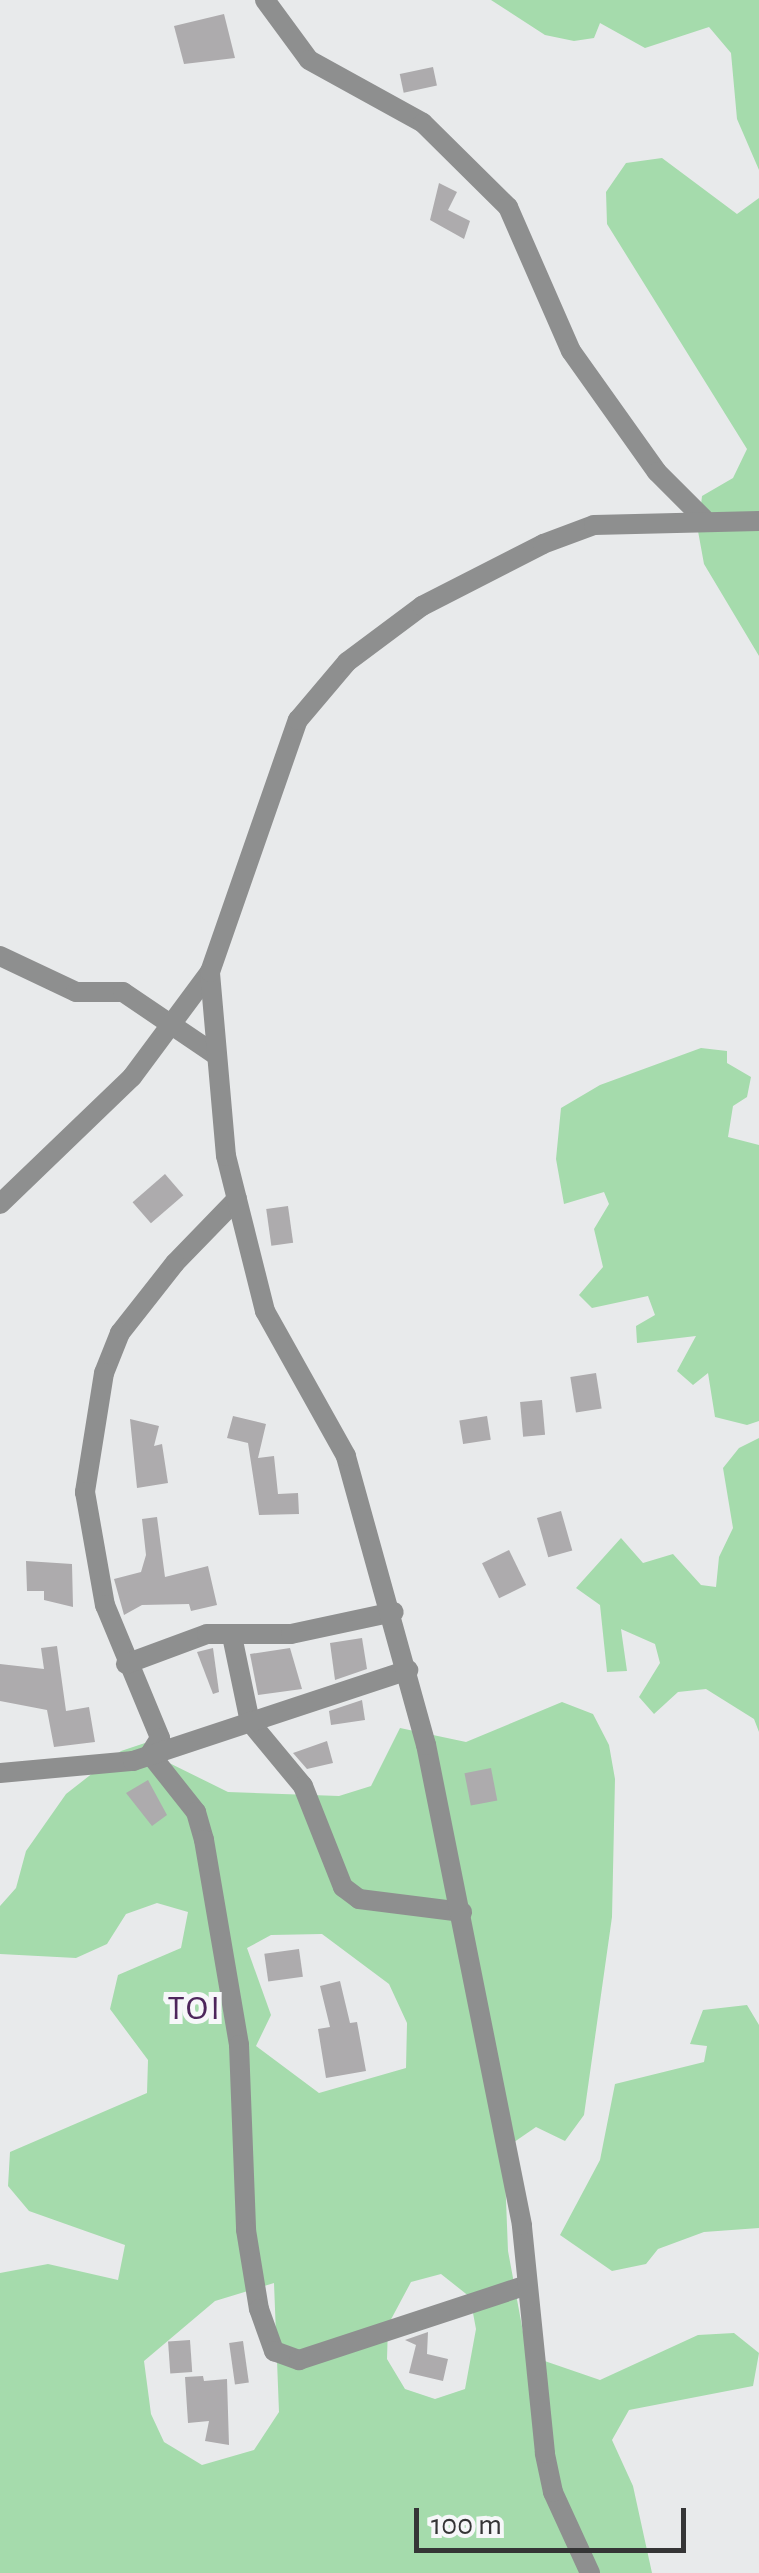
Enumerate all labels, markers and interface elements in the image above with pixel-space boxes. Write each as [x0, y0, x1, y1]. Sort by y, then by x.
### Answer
district label: TOI [168, 1988, 222, 2030]
scale bar [419, 2488, 692, 2550]
text: 100 m [431, 2510, 502, 2540]

